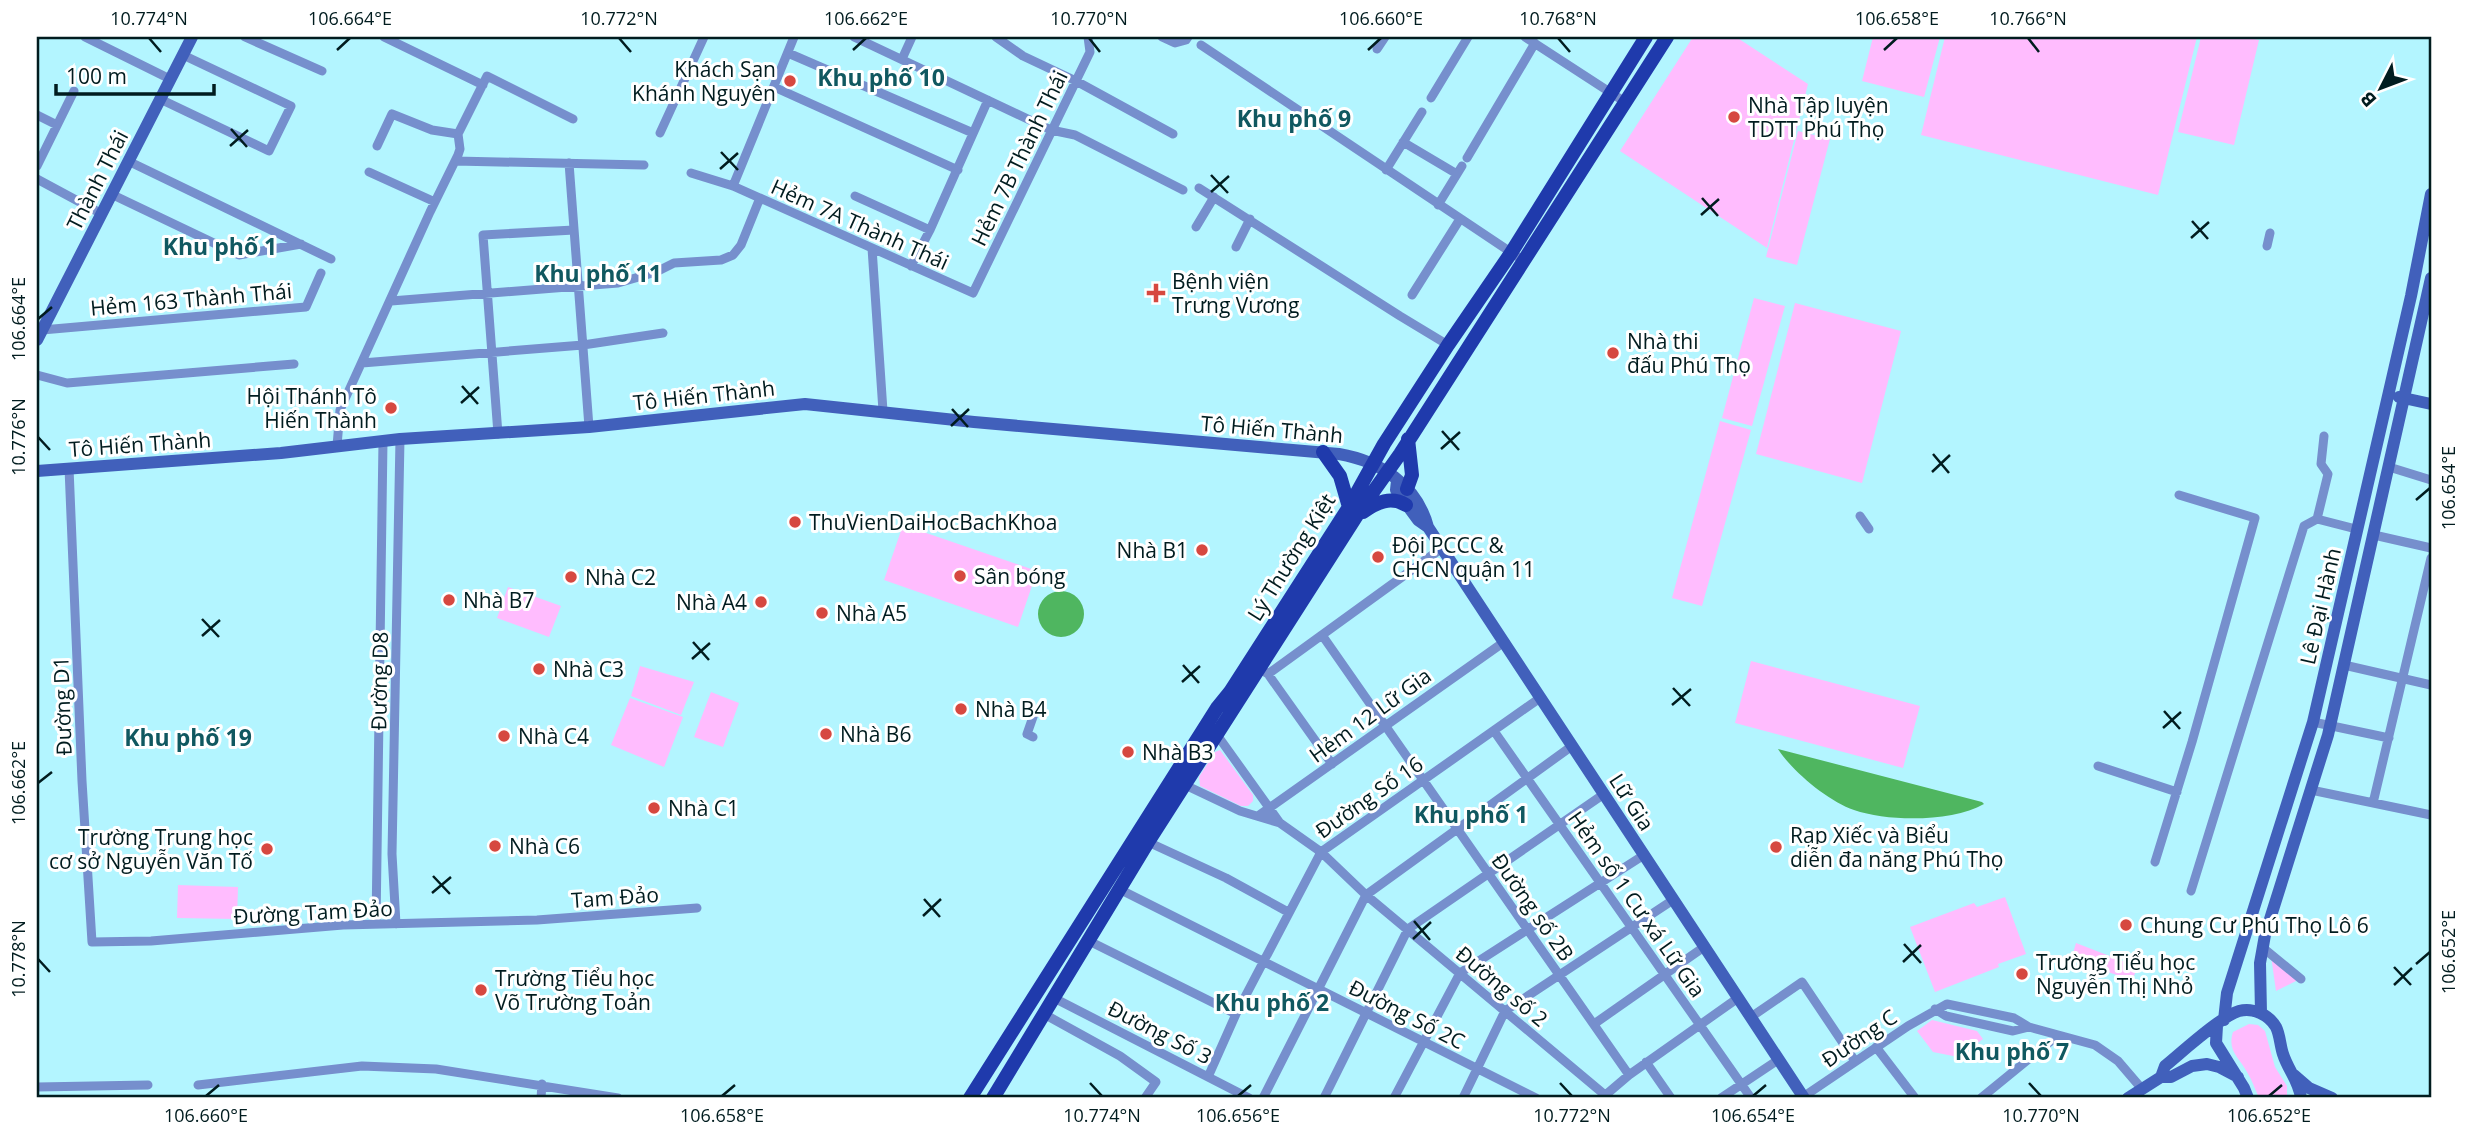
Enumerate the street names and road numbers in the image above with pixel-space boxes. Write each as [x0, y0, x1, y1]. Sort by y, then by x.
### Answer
street label: Hẻm 7B Thành Thái [964, 66, 1074, 250]
street label: Thành Thái [60, 125, 134, 235]
street label: Hẻm 7A Thành Thái [767, 172, 953, 276]
street label: Hẻm 163 Thành Thái [89, 276, 293, 322]
street label: Tô Hiến Thành [632, 374, 776, 416]
street label: Tô Hiến Thành [1200, 409, 1344, 449]
street label: Tô Hiến Thành [68, 425, 212, 463]
street label: Lý Thường Kiệt [1241, 488, 1341, 626]
street label: Lê Đại Hành [2293, 545, 2347, 667]
street label: Đường D8 [364, 631, 394, 731]
street label: Đường D1 [46, 656, 78, 756]
street label: Hẻm 12 Lữ Gia [1303, 661, 1437, 769]
street label: Đường Số 16 [1310, 750, 1428, 844]
street label: Lữ Gia [1603, 768, 1661, 836]
street label: Hẻm số 1 Cư xá Lữ Gia [1562, 805, 1712, 1003]
street label: Đường số 2B [1486, 848, 1580, 966]
street label: Tam Đảo [570, 880, 660, 914]
street label: Đường Tam Đảo [233, 894, 393, 930]
street label: Đường số 2 [1450, 939, 1554, 1033]
street label: Đường Số 2C [1344, 973, 1470, 1055]
street label: Đường Số 3 [1103, 994, 1217, 1070]
street label: Đường C [1816, 1003, 1902, 1073]

